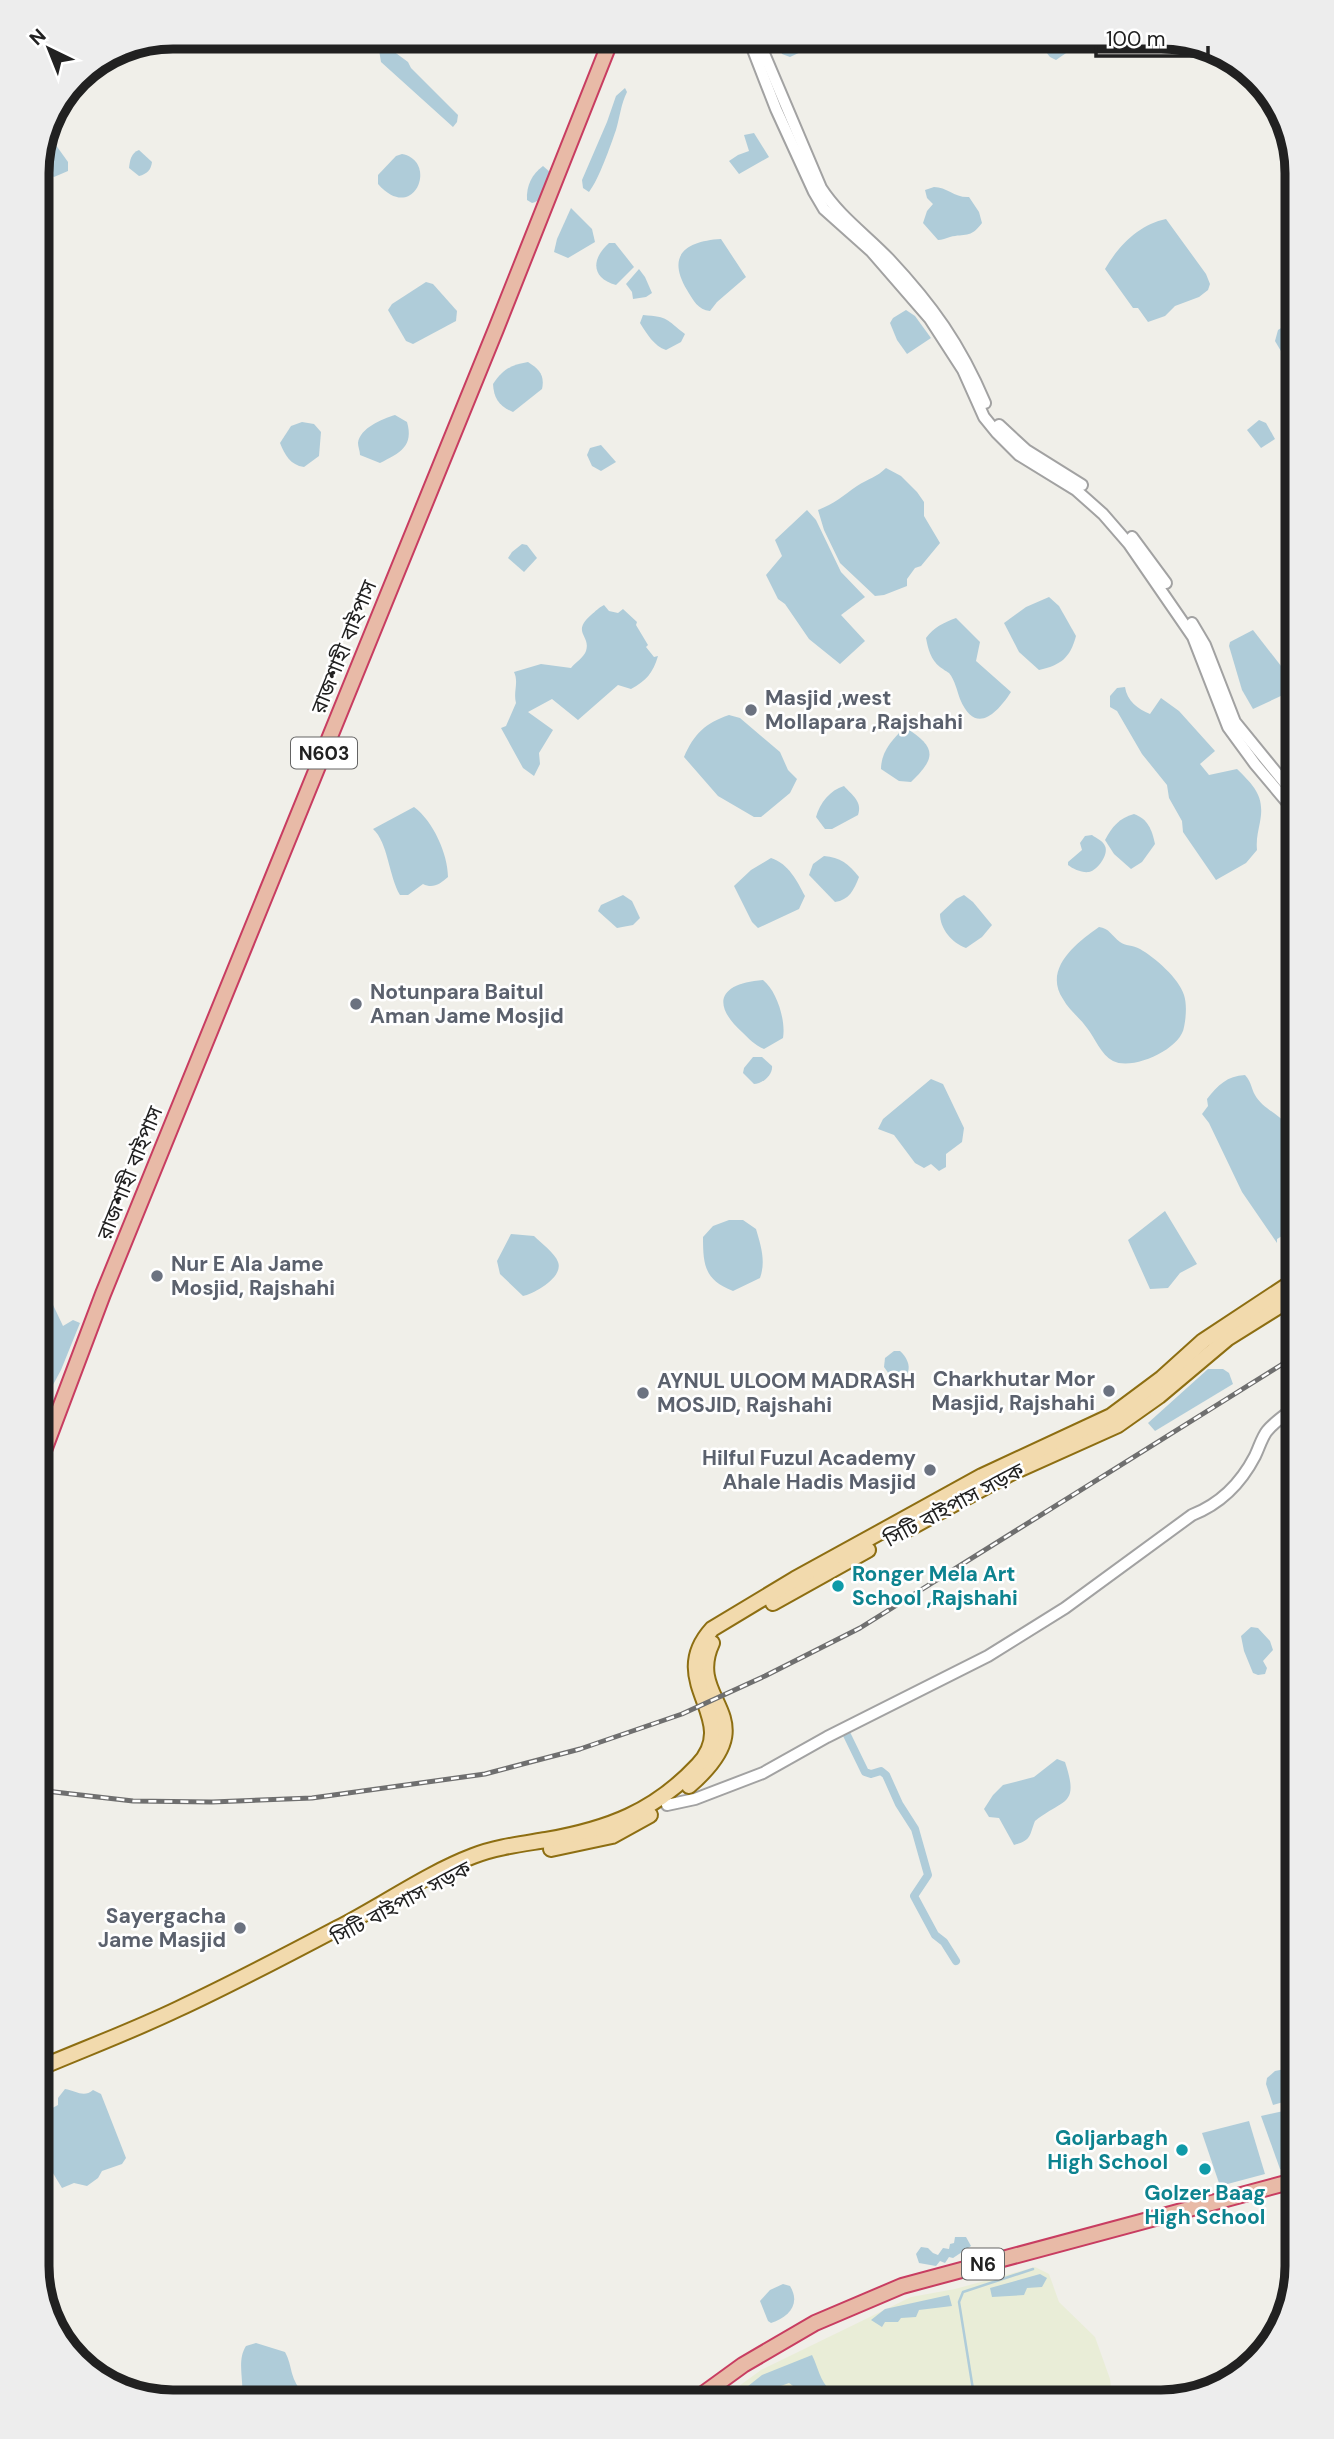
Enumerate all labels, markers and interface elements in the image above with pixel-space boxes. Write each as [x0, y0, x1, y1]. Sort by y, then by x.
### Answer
north arrow [14, 14, 84, 84]
scale bar [1096, 14, 1208, 58]
text: N [24, 23, 51, 51]
text: 100 m [1106, 25, 1166, 53]
street label: রাজশাহী বাইপাস [304, 575, 384, 719]
place label: Masjid ,west Mollapara ,Rajshahi [765, 684, 963, 736]
marker: Masjid ,west Mollapara ,Rajshahi [743, 702, 759, 718]
road number: N603 [291, 738, 357, 768]
place label: Notunpara Baitul Aman Jame Mosjid [370, 978, 564, 1030]
marker: Notunpara Baitul Aman Jame Mosjid [348, 996, 364, 1012]
street label: রাজশাহী বাইপাস [90, 1101, 170, 1245]
place label: Nur E Ala Jame Mosjid, Rajshahi [171, 1250, 335, 1302]
marker: Nur E Ala Jame Mosjid, Rajshahi [149, 1268, 165, 1284]
place label: Charkhutar Mor Masjid, Rajshahi [931, 1365, 1095, 1417]
place label: AYNUL ULOOM MADRASH MOSJID, Rajshahi [657, 1367, 915, 1419]
marker: Charkhutar Mor Masjid, Rajshahi [1101, 1383, 1117, 1399]
marker: AYNUL ULOOM MADRASH MOSJID, Rajshahi [635, 1385, 651, 1401]
place label: Hilful Fuzul Academy Ahale Hadis Masjid [702, 1444, 916, 1496]
street label: সিটি বাইপাস সড়ক [878, 1456, 1030, 1554]
marker: Hilful Fuzul Academy Ahale Hadis Masjid [922, 1462, 938, 1478]
place label: Ronger Mela Art School ,Rajshahi [852, 1560, 1018, 1612]
marker: Ronger Mela Art School ,Rajshahi [830, 1578, 846, 1594]
street label: সিটি বাইপাস সড়ক [325, 1854, 477, 1952]
place label: Sayergacha Jame Masjid [98, 1902, 226, 1954]
marker: Sayergacha Jame Masjid [232, 1920, 248, 1936]
place label: Goljarbagh High School [1047, 2124, 1168, 2176]
marker: Goljarbagh High School [1174, 2142, 1190, 2158]
marker: Golzer Baag High School [1197, 2161, 1213, 2177]
place label: Golzer Baag High School [1144, 2179, 1266, 2231]
road number: N6 [962, 2248, 1004, 2280]

